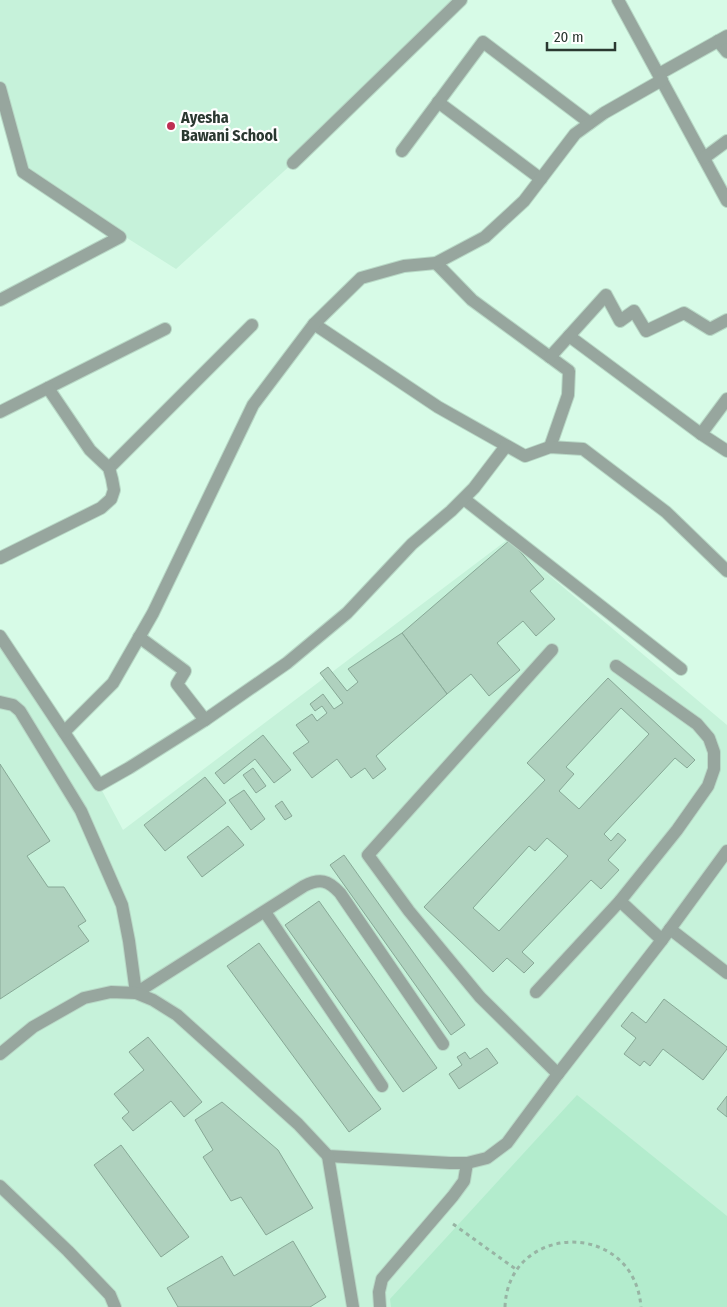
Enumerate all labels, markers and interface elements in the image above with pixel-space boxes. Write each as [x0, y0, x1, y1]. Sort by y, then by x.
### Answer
scale bar [547, 20, 614, 52]
text: 20 m [554, 28, 584, 46]
place label: Ayesha Bawani School [180, 108, 278, 145]
marker: Ayesha Bawani School [165, 120, 177, 132]

